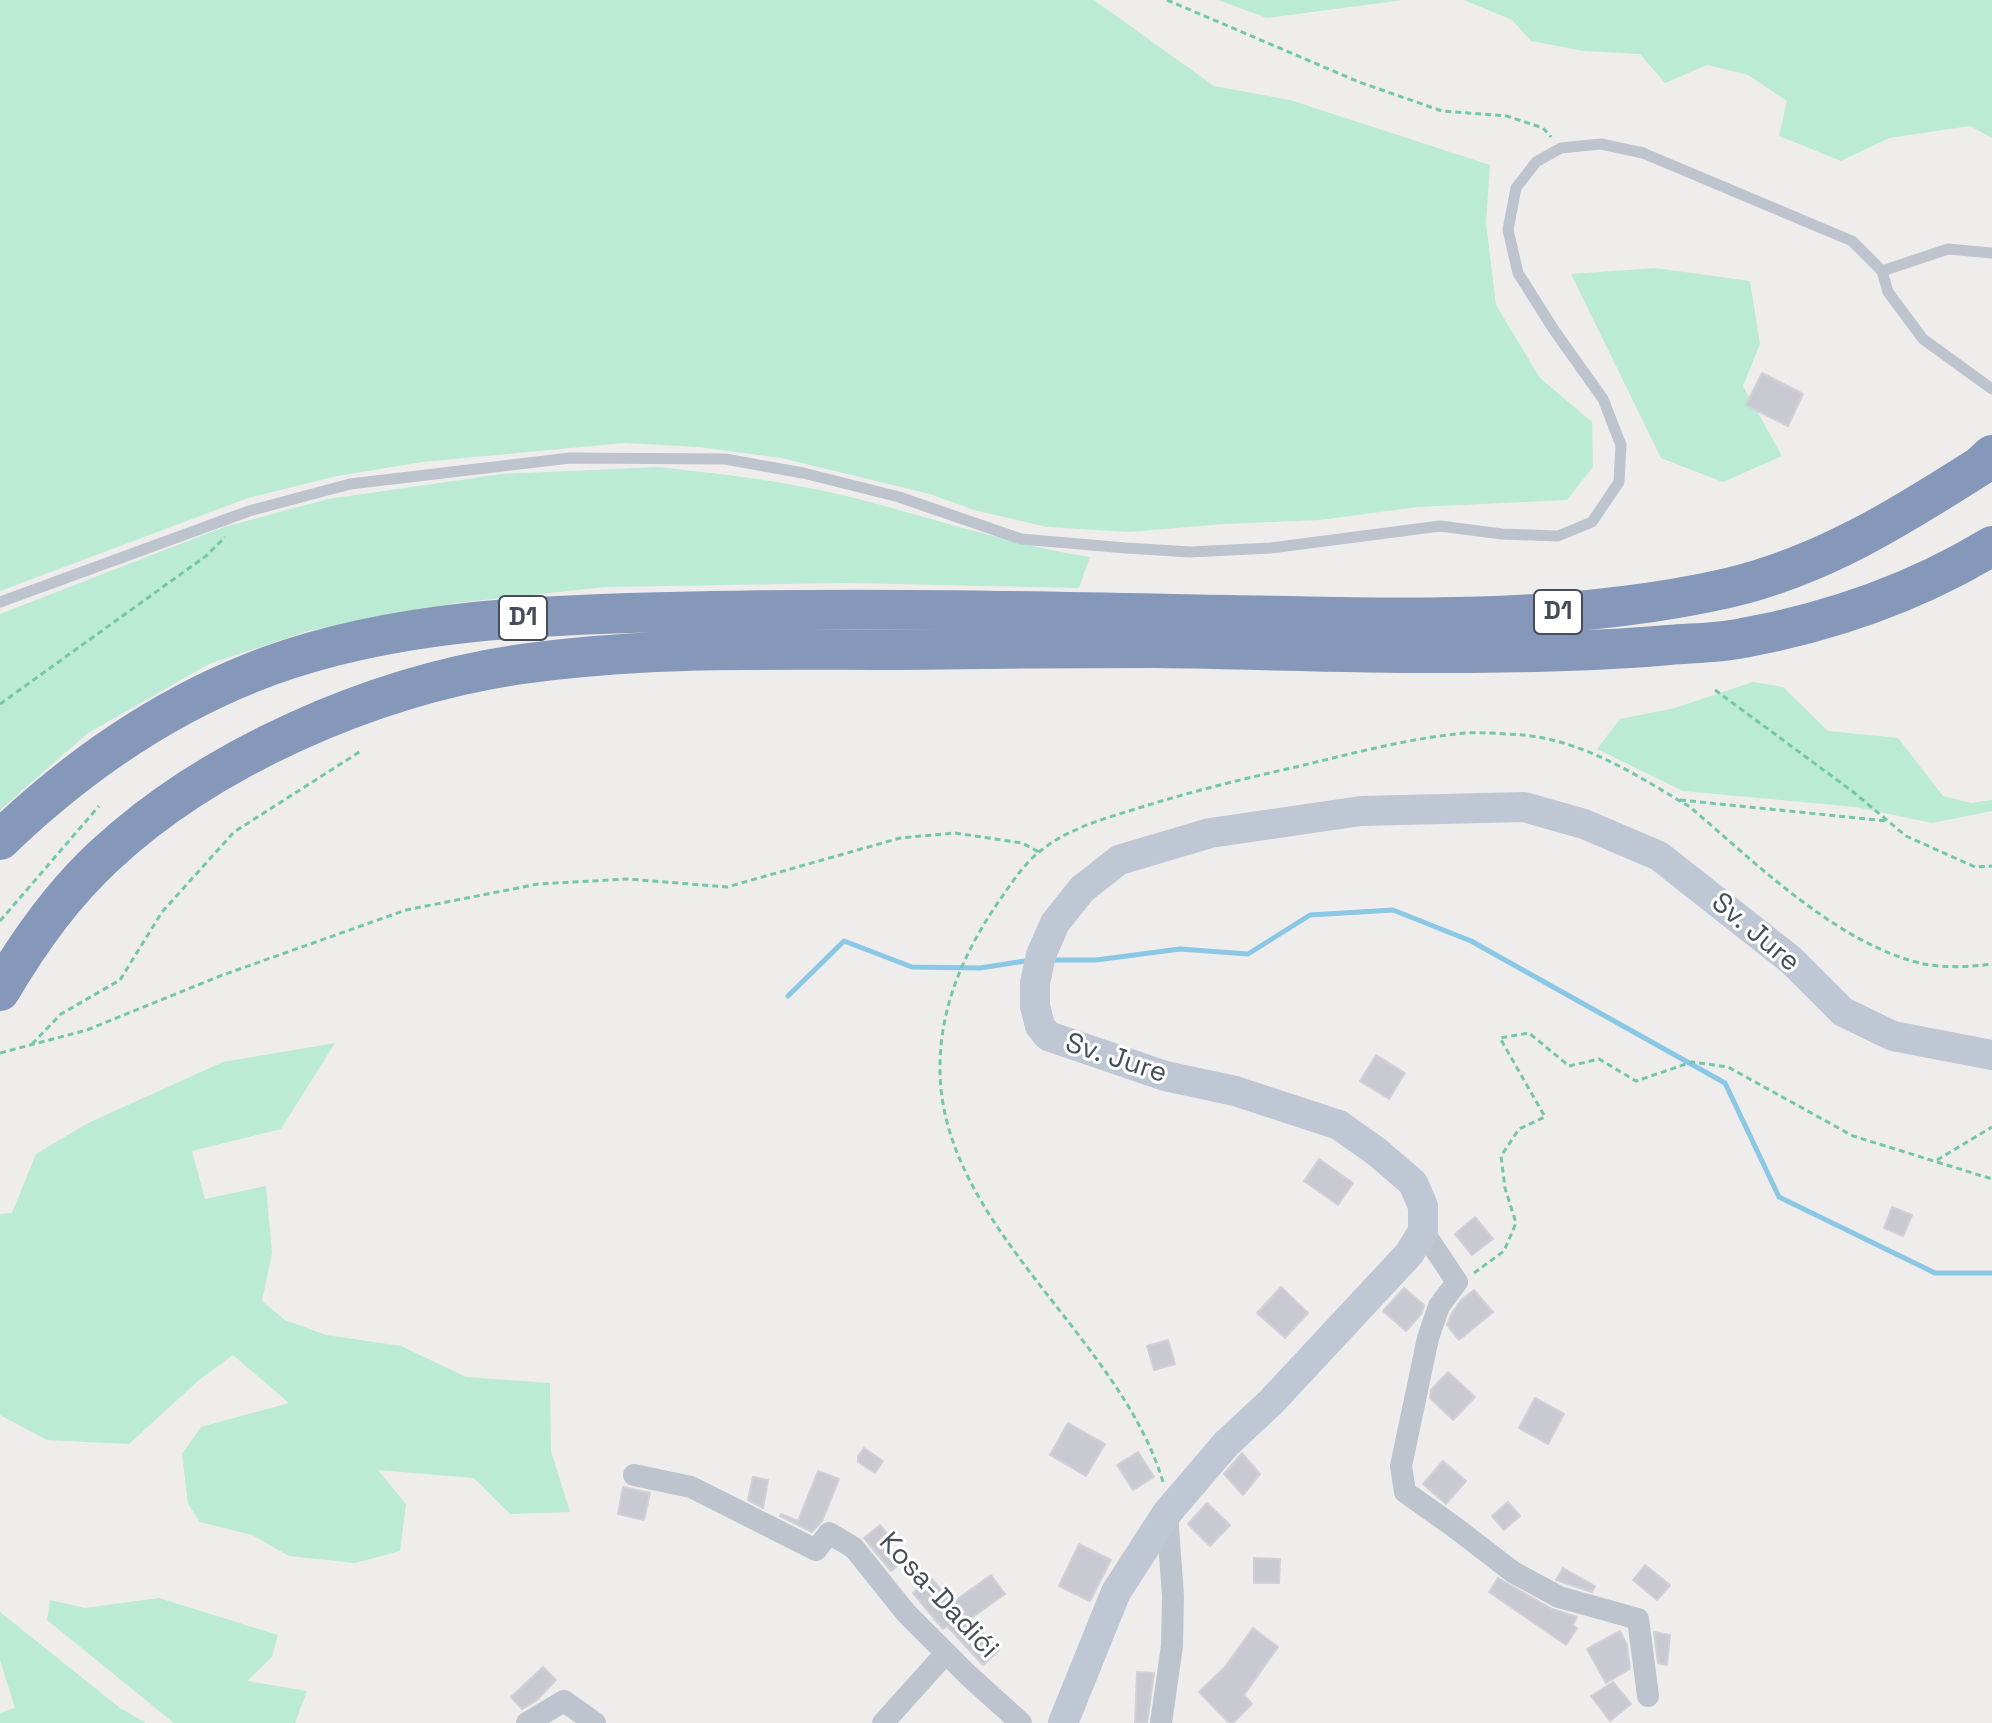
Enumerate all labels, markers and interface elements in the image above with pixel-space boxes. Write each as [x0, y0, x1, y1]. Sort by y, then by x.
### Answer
road number: D1 [1534, 590, 1582, 634]
road number: D1 [499, 596, 547, 640]
street label: Sv. Jure [1704, 886, 1806, 980]
street label: Sv. Jure [1061, 1027, 1171, 1091]
street label: Kosa-Dadići [871, 1526, 1005, 1666]

